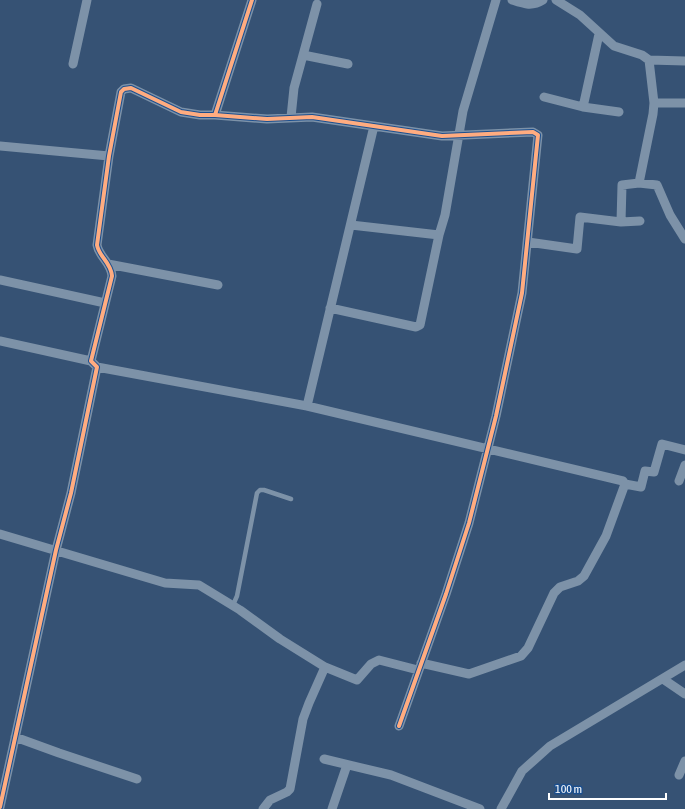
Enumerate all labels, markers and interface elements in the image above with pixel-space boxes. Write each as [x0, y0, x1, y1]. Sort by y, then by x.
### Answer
scale bar [549, 775, 666, 801]
text: 100 m [555, 782, 582, 796]

